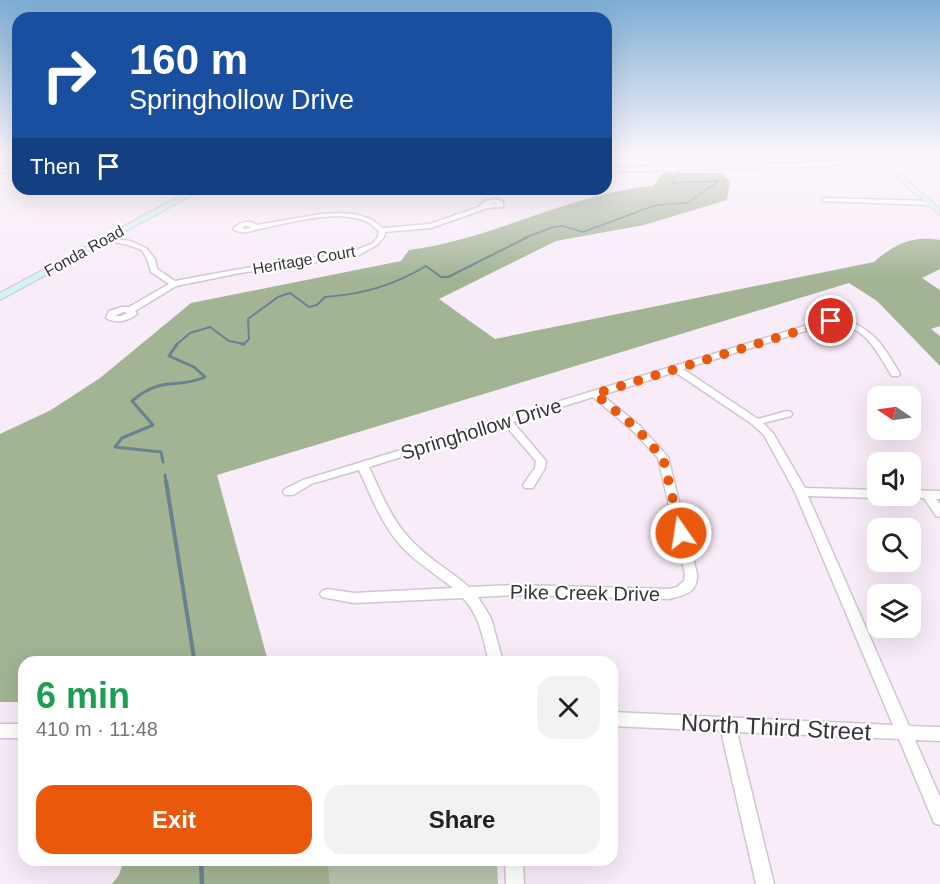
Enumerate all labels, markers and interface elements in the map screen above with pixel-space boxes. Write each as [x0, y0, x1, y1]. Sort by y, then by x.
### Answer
icon: right [30, 36, 108, 114]
text: 160 m [129, 36, 248, 83]
text: Springhollow Drive [129, 85, 354, 115]
icon: arrive [92, 150, 125, 183]
text: Then [30, 154, 80, 179]
street label: Fonda Road [41, 222, 127, 280]
street label: Heritage Court [251, 242, 357, 277]
pin [805, 295, 856, 346]
icon: arrive [814, 304, 847, 337]
north arrow [867, 386, 921, 440]
map controls [867, 386, 921, 638]
street label: Springhollow Drive [398, 394, 564, 464]
button: sound [867, 452, 921, 506]
position arrow [649, 501, 713, 565]
button: search [867, 518, 921, 572]
street label: Pike Creek Drive [510, 581, 660, 605]
button: layers [867, 584, 921, 638]
text: 6 min [36, 675, 130, 716]
button: close [537, 676, 600, 739]
street label: North Third Street [680, 709, 872, 745]
text: 410 m · 11:48 [36, 718, 158, 740]
button: Exit [36, 785, 312, 854]
button: Share [324, 785, 600, 854]

